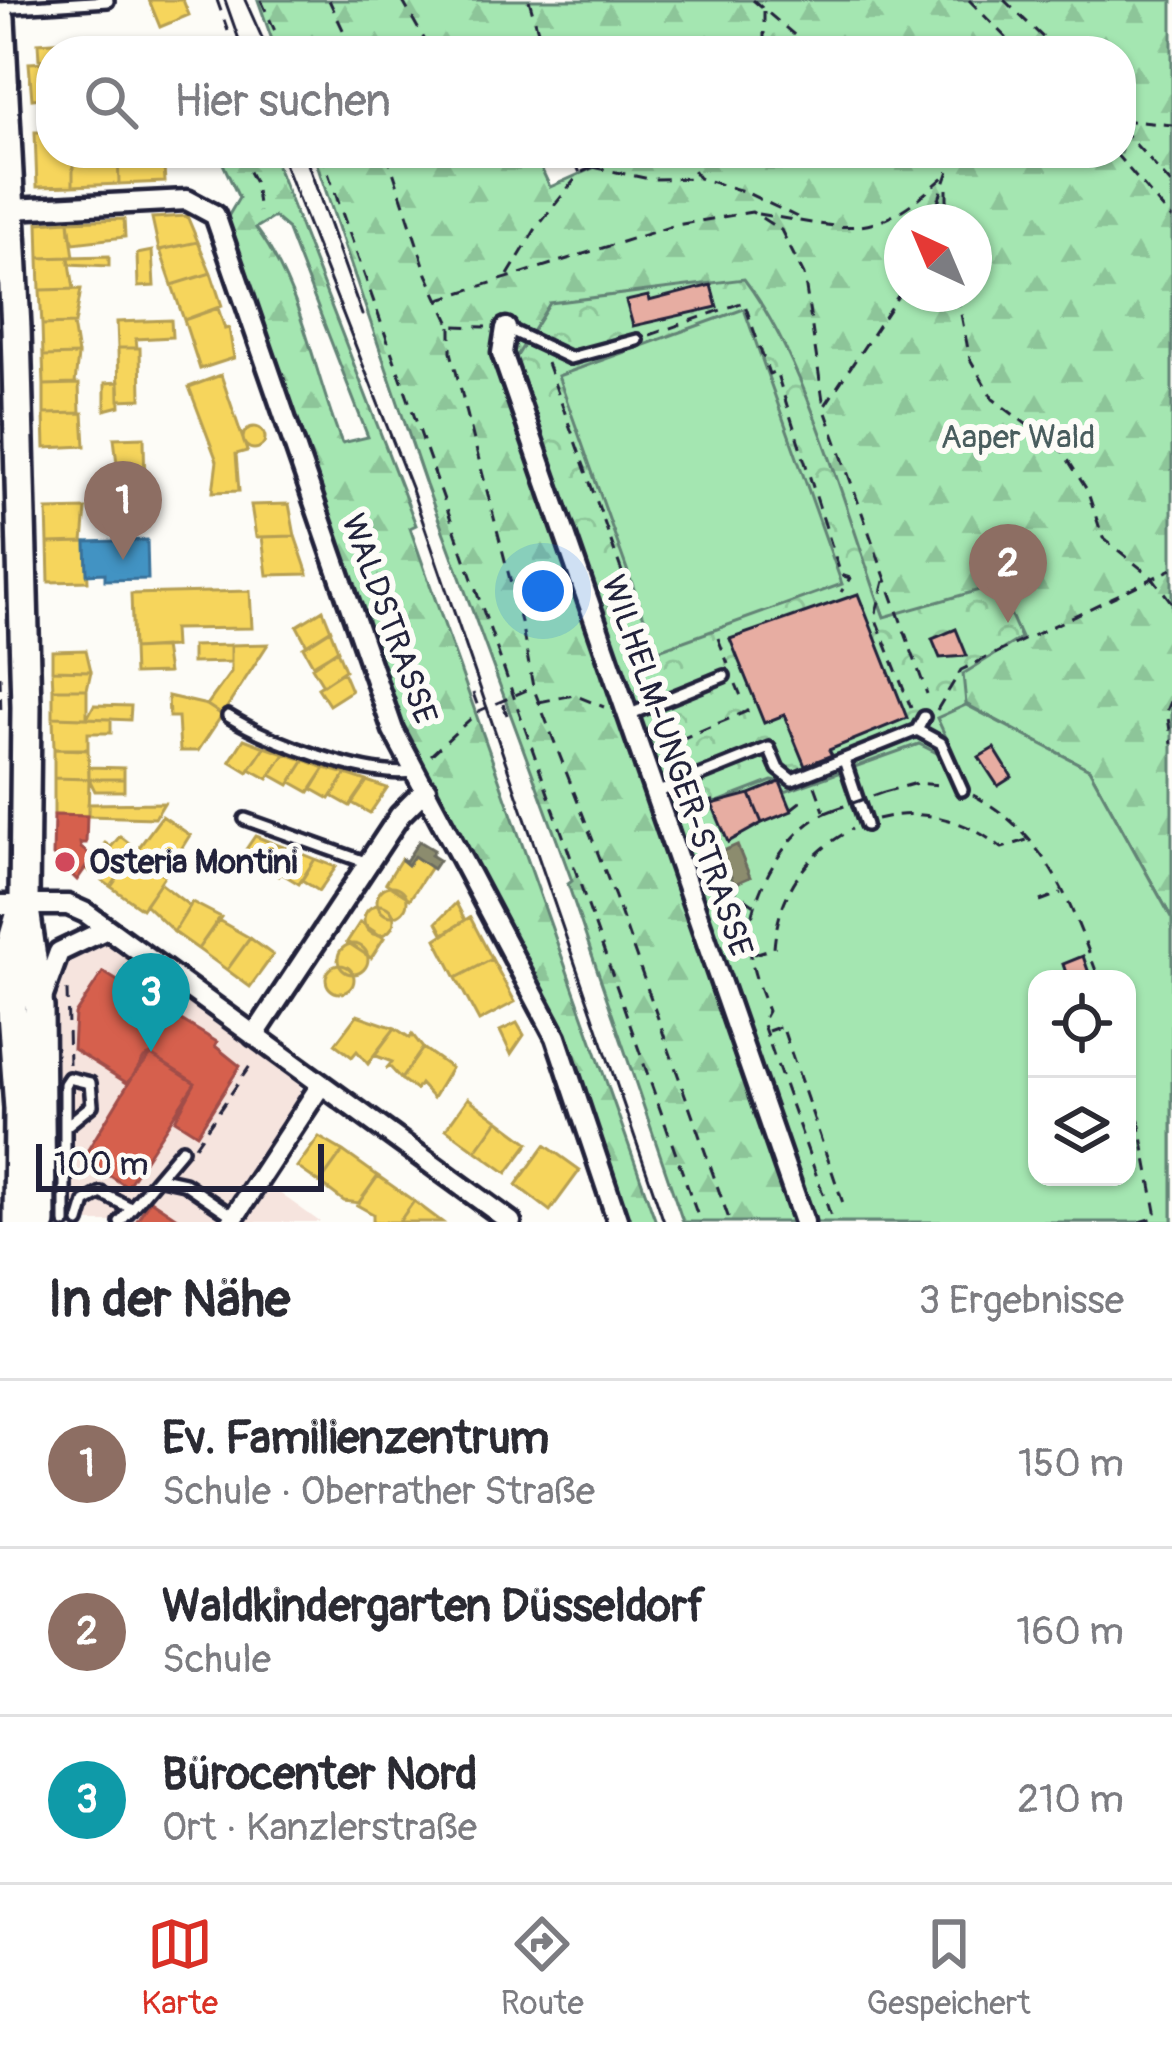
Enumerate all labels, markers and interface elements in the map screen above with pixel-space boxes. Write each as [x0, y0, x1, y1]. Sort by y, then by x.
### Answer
search box [36, 36, 1136, 168]
icon: search [78, 69, 144, 135]
text: Hier suchen [174, 74, 391, 130]
north arrow [884, 204, 992, 312]
park label: Aaper Wald [940, 417, 1096, 458]
pin: 1 [84, 461, 162, 560]
street label: WALDSTRASSE [332, 508, 446, 730]
pin: 2 [969, 524, 1047, 623]
your location [513, 561, 573, 621]
street label: WILHELM-UNGER-STRASSE [592, 570, 762, 962]
place label: Osteria Montini [89, 842, 297, 883]
marker: Osteria Montini [52, 849, 78, 875]
pin: 3 [112, 953, 190, 1052]
map controls [1028, 970, 1136, 1186]
button: locate [1028, 970, 1136, 1078]
button: layers [1028, 1078, 1136, 1186]
scale bar [36, 1138, 324, 1191]
text: 100 m [54, 1144, 148, 1185]
text: In der Nähe [48, 1268, 290, 1332]
text: 3 Ergebnisse [918, 1276, 1124, 1325]
text: Ev. Familienzentrum [162, 1411, 549, 1467]
text: 1 [79, 1439, 95, 1488]
text: 150 m [1018, 1439, 1124, 1488]
text: Schule · Oberrather Straße [162, 1467, 595, 1516]
text: Waldkindergarten Düsseldorf [162, 1579, 705, 1635]
text: 2 [76, 1607, 98, 1656]
text: 160 m [1016, 1607, 1124, 1656]
text: Schule [162, 1635, 271, 1684]
text: Bürocenter Nord [162, 1747, 477, 1803]
text: 3 [76, 1775, 98, 1824]
text: 210 m [1017, 1775, 1124, 1824]
text: Ort · Kanzlerstraße [162, 1803, 477, 1852]
tab: Karte [141, 1911, 218, 2024]
tab: Route [501, 1911, 584, 2024]
tab: Gespeichert [866, 1911, 1031, 2024]

